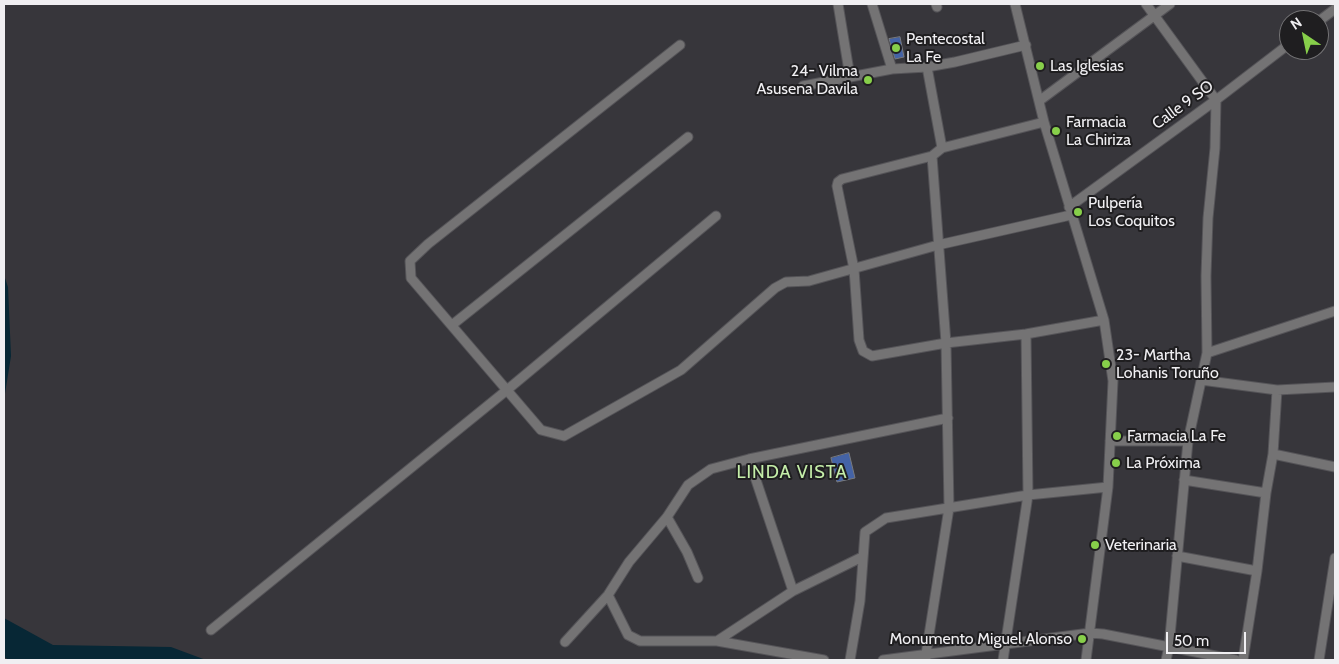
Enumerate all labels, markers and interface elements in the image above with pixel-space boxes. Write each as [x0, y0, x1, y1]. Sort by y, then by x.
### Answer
north arrow [1279, 10, 1329, 60]
text: N [1287, 13, 1305, 34]
place label: Pentecostal La Fe [906, 29, 985, 67]
marker: Pentecostal La Fe [890, 42, 902, 54]
place label: Las Iglesias [1050, 56, 1124, 76]
marker: Las Iglesias [1034, 60, 1046, 72]
place label: 24- Vilma Asusena Davila [756, 61, 858, 99]
marker: 24- Vilma Asusena Davila [862, 74, 874, 86]
street label: Calle 9 SO [1149, 76, 1217, 134]
place label: Farmacia La Chiriza [1066, 112, 1131, 150]
marker: Farmacia La Chiriza [1050, 125, 1062, 137]
place label: Pulpería Los Coquitos [1088, 193, 1175, 231]
marker: Pulpería Los Coquitos [1072, 206, 1084, 218]
place label: 23- Martha Lohanis Toruño [1116, 345, 1219, 383]
marker: 23- Martha Lohanis Toruño [1100, 358, 1112, 370]
place label: Farmacia La Fe [1127, 426, 1226, 446]
marker: Farmacia La Fe [1111, 430, 1123, 442]
place label: La Próxima [1126, 453, 1200, 473]
marker: La Próxima [1110, 457, 1122, 469]
district label: LINDA VISTA [735, 462, 849, 484]
place label: Veterinaria [1105, 535, 1177, 555]
marker: Veterinaria [1089, 539, 1101, 551]
scale bar [1169, 622, 1249, 654]
place label: Monumento Miguel Alonso [890, 629, 1072, 649]
text: 50 m [1174, 632, 1209, 650]
marker: Monumento Miguel Alonso [1076, 633, 1088, 645]

